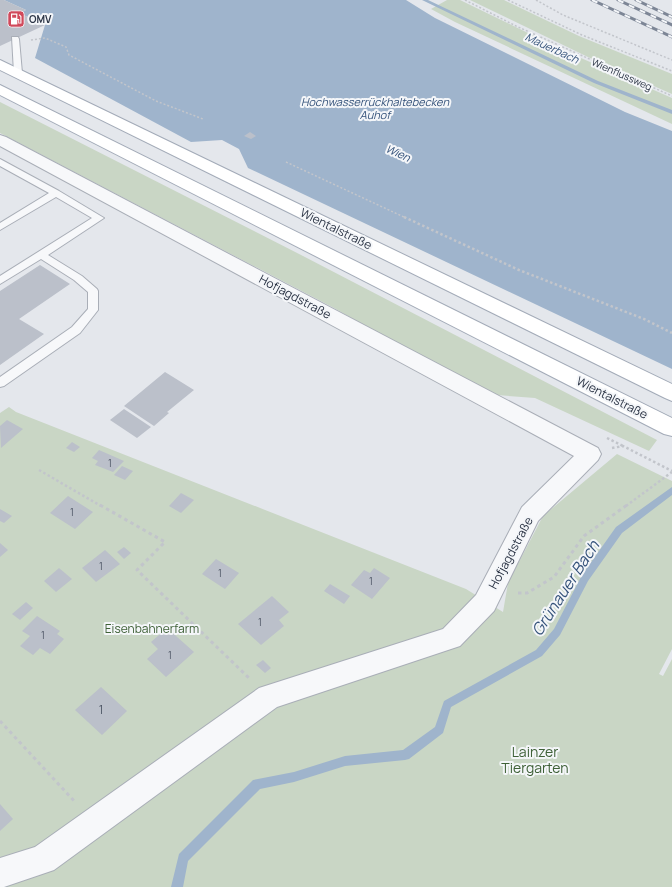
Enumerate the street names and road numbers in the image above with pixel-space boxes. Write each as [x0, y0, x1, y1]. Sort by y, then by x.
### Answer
street label: Wienflussweg [590, 54, 655, 94]
street label: Wientalstraße [297, 204, 375, 253]
street label: Hofjagdstraße [256, 270, 334, 323]
street label: Wientalstraße [574, 372, 651, 423]
street label: Hofjagdstraße [484, 514, 537, 592]

